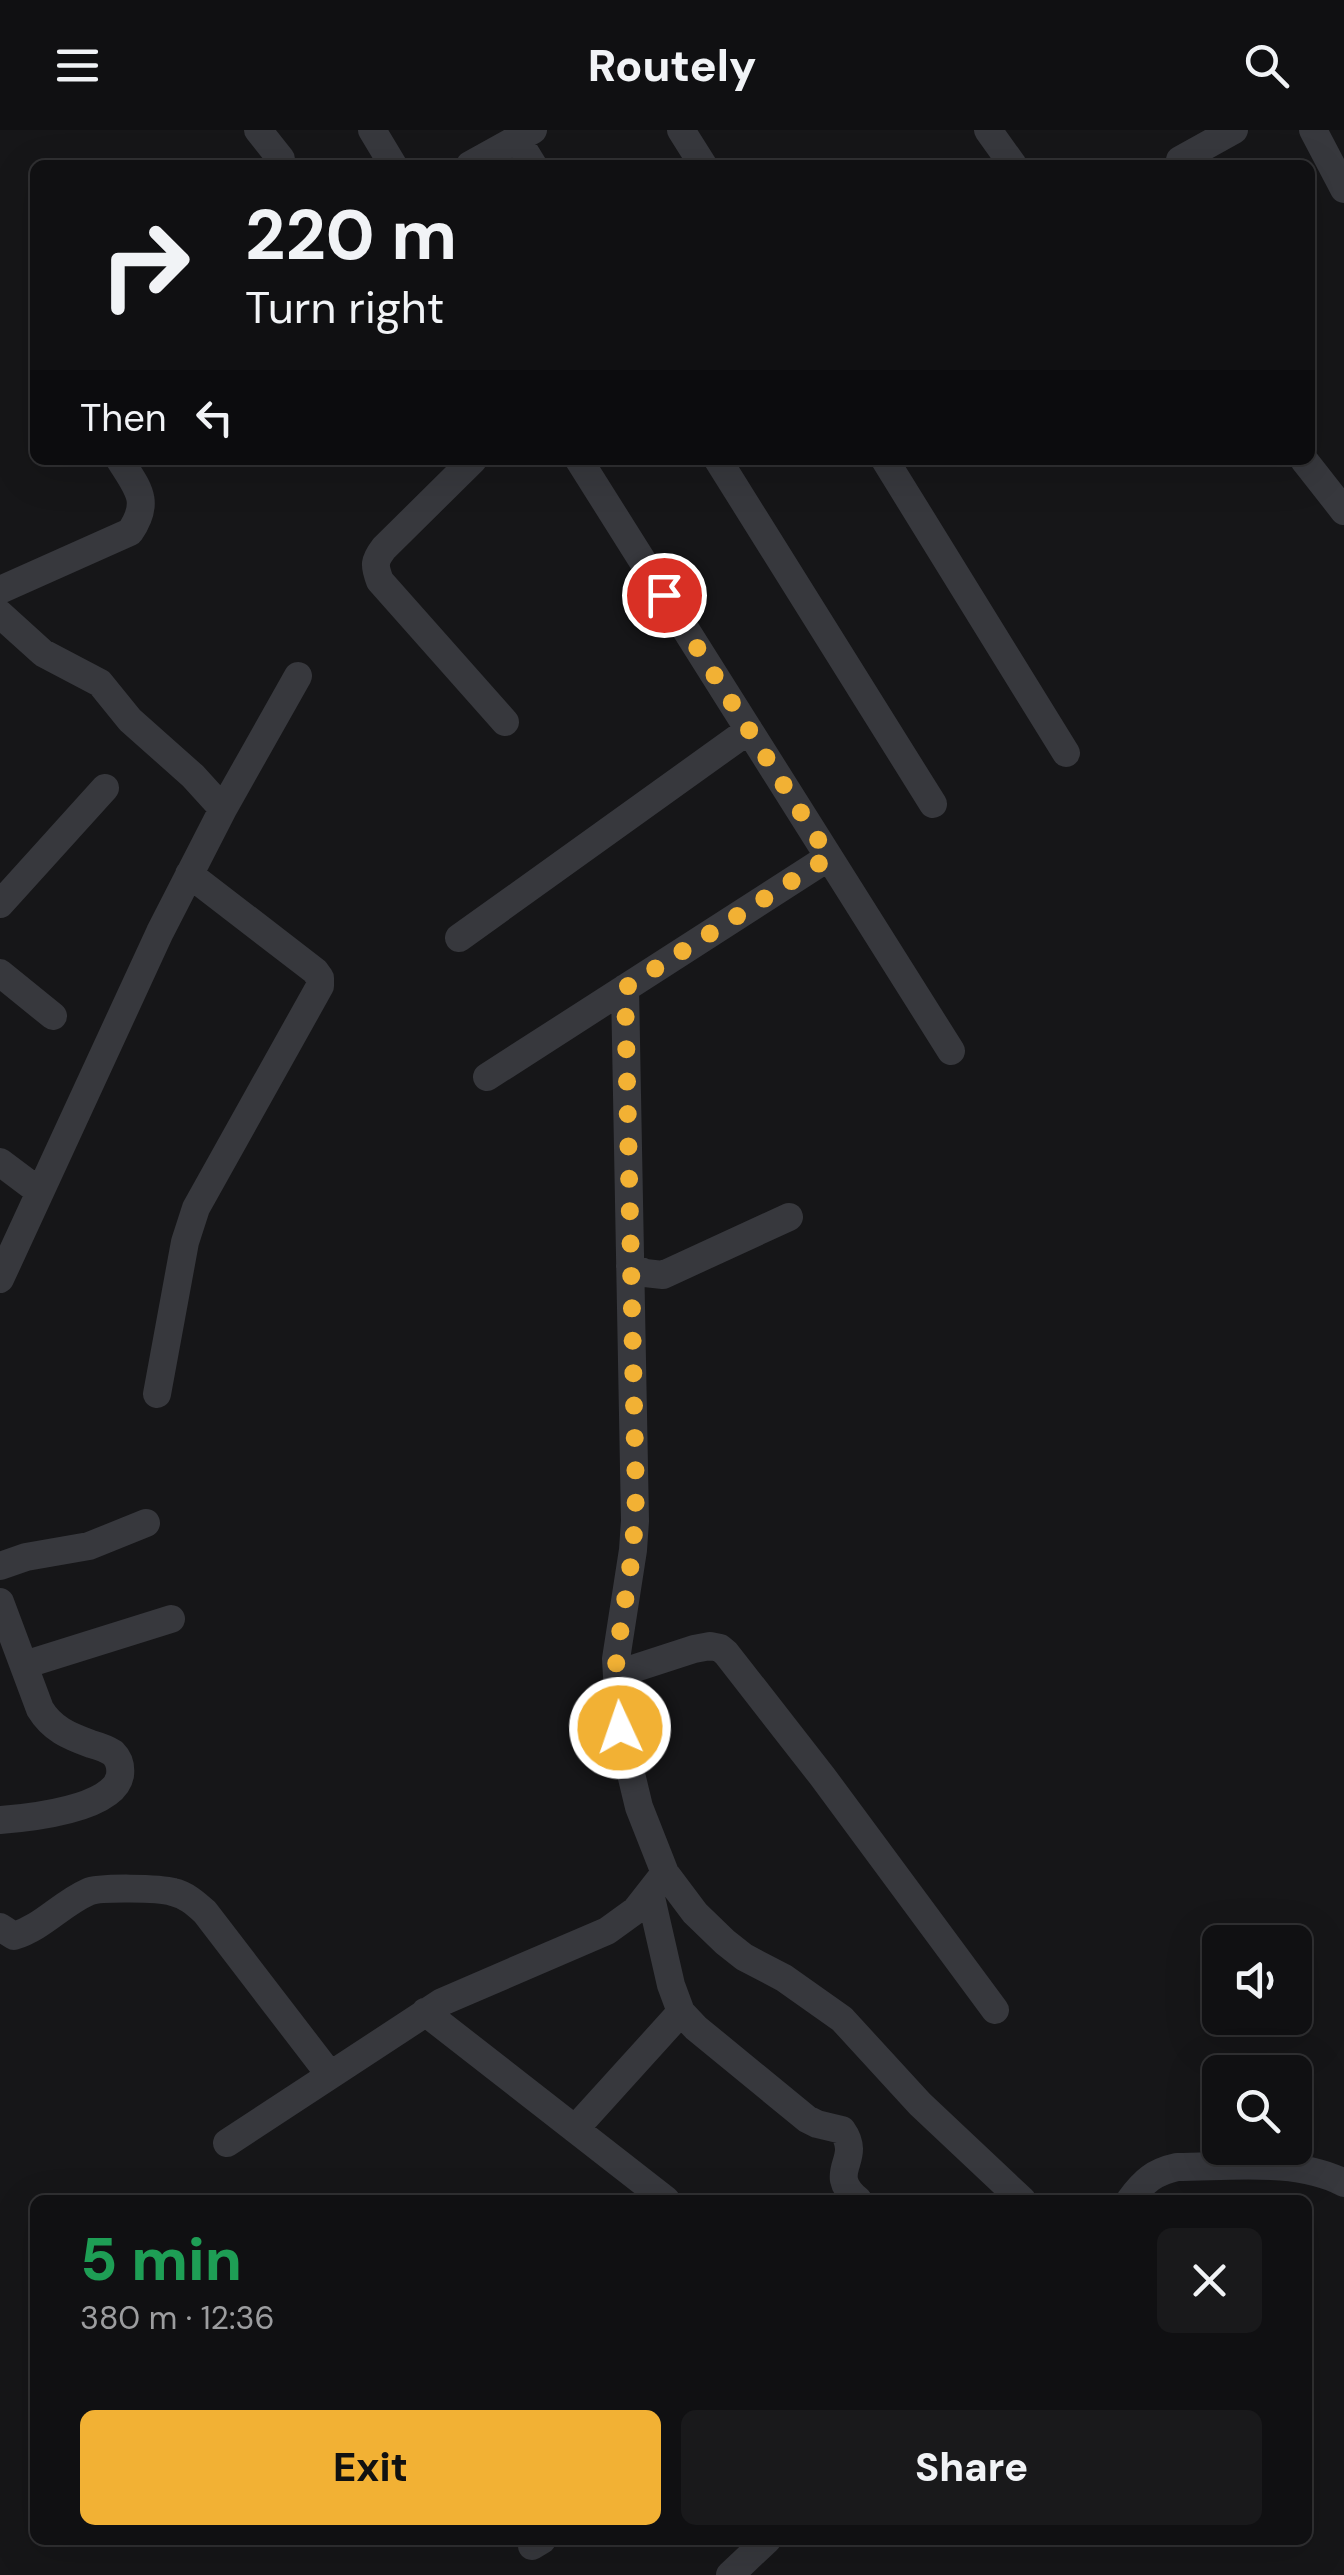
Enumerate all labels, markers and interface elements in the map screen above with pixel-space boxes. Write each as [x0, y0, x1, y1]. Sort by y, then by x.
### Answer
text: Routely [588, 36, 756, 95]
icon: menu [50, 38, 105, 93]
icon: search [1239, 38, 1294, 93]
text: 220 m [245, 190, 457, 281]
icon: right [80, 200, 210, 330]
text: Turn right [245, 278, 444, 337]
icon: left [187, 390, 242, 445]
text: Then [80, 393, 167, 443]
pin [622, 553, 707, 638]
icon: arrive [637, 568, 692, 623]
position arrow [568, 1676, 672, 1780]
map controls [1202, 1925, 1312, 2165]
button: sound [1202, 1925, 1312, 2035]
button: search [1202, 2055, 1312, 2165]
text: 5 min [80, 2220, 242, 2299]
button: close [1157, 2228, 1262, 2333]
text: 380 m · 12:36 [80, 2297, 275, 2339]
button: Exit [80, 2410, 661, 2525]
button: Share [681, 2410, 1262, 2525]

